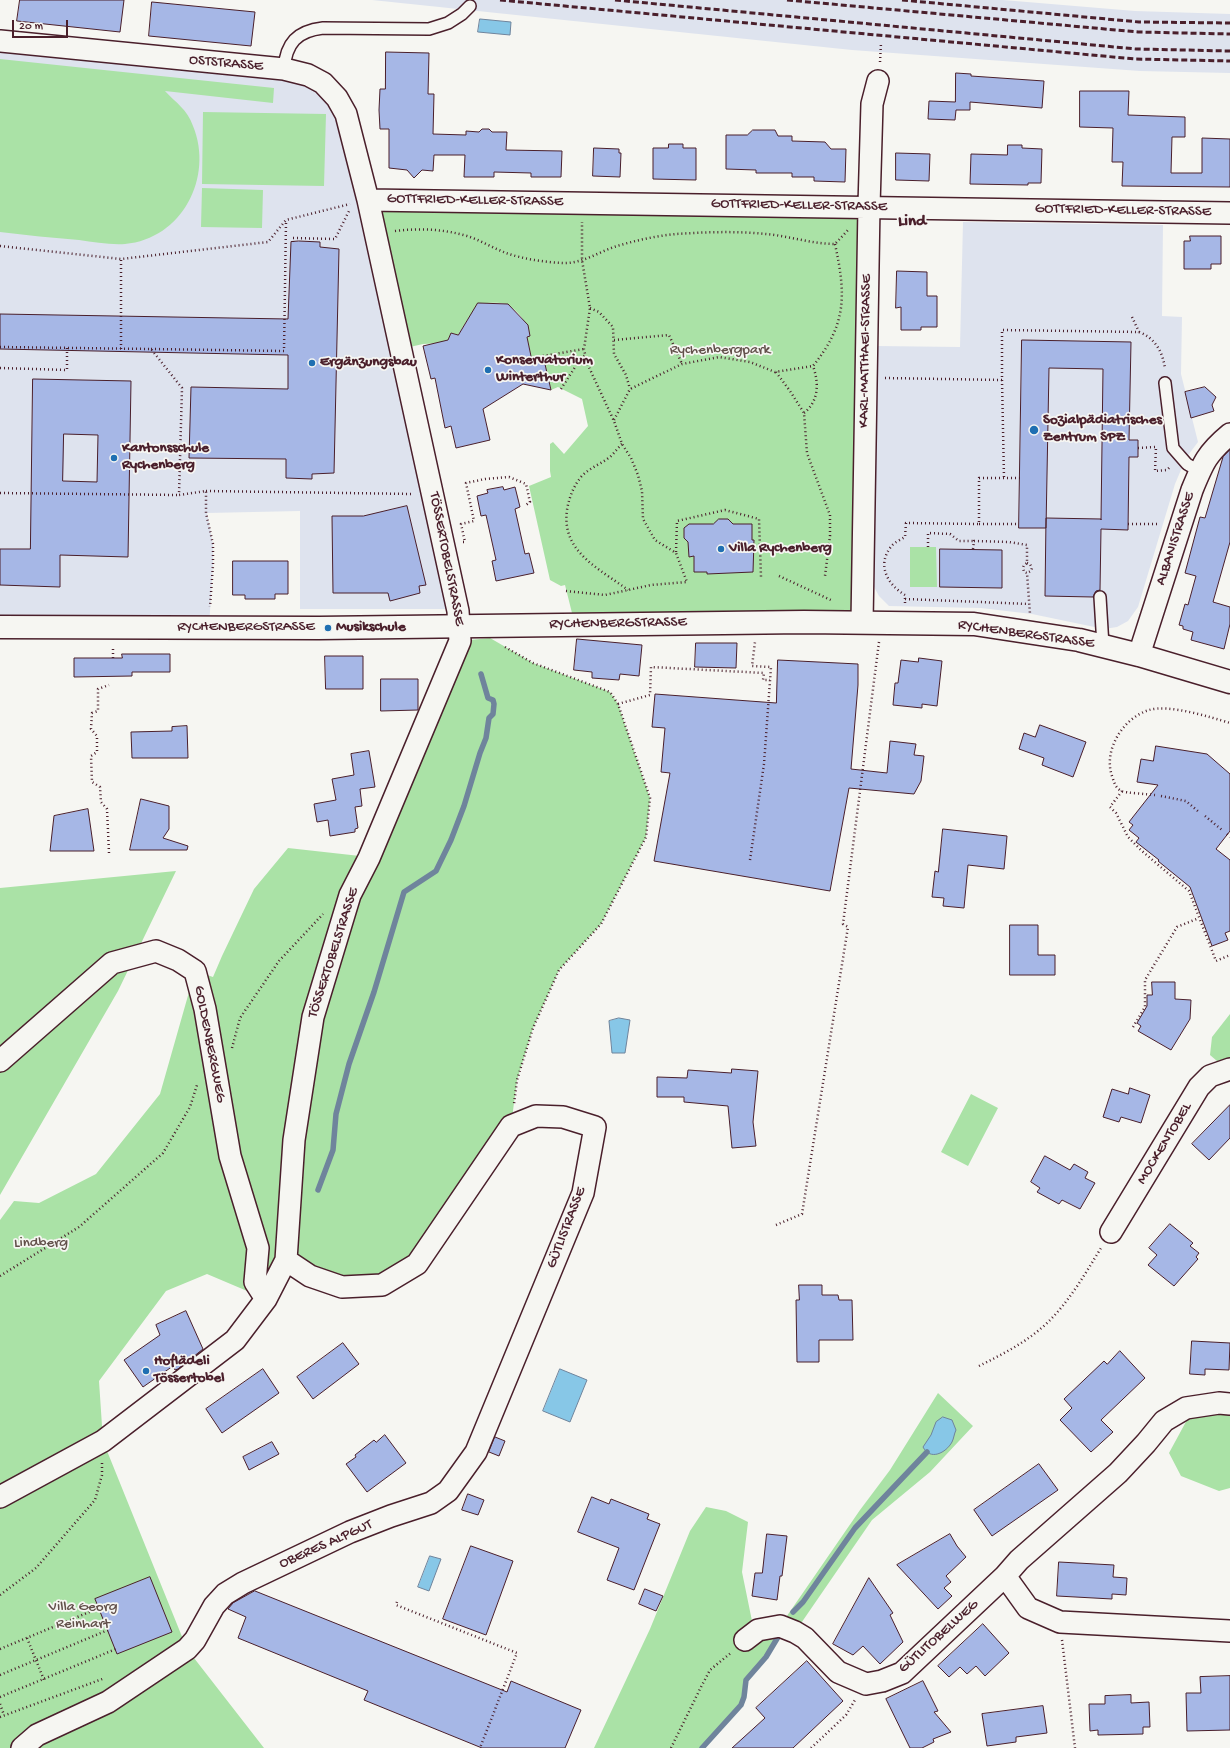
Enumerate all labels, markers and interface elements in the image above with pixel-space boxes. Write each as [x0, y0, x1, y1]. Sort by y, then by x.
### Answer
scale bar [14, 12, 70, 38]
text: 20 m [19, 20, 43, 34]
street label: OSTSTRASSE [188, 52, 264, 76]
street label: GOTTFRIED-KELLER-STRASSE [387, 190, 563, 212]
street label: GOTTFRIED-KELLER-STRASSE [711, 195, 887, 217]
street label: GOTTFRIED-KELLER-STRASSE [1035, 200, 1211, 222]
district label: Lind [898, 212, 926, 232]
street label: KARL-MATTHAEI-STRASSE [856, 274, 876, 428]
park label: Rychenbergpark [670, 342, 770, 360]
place label: Konservatorium Winterthur [496, 352, 593, 387]
place label: Ergänzungsbau [320, 354, 417, 372]
marker: Ergänzungsbau [307, 358, 317, 368]
marker: Konservatorium Winterthur [483, 365, 493, 375]
place label: Sozialpädiatrisches Zentrum SPZ [1043, 412, 1162, 447]
marker: Sozialpädiatrisches Zentrum SPZ [1028, 424, 1040, 436]
place label: Kantonsschule Rychenberg [122, 440, 209, 475]
marker: Kantonsschule Rychenberg [109, 453, 119, 463]
street label: ALBANISTRASSE [1152, 490, 1200, 588]
street label: TÖSSERTOBELSTRASSE [424, 491, 468, 627]
place label: Villa Rychenberg [729, 540, 832, 558]
marker: Villa Rychenberg [716, 544, 726, 554]
street label: RYCHENBERGSTRASSE [549, 614, 687, 634]
street label: RYCHENBERGSTRASSE [957, 617, 1095, 653]
street label: RYCHENBERGSTRASSE [177, 619, 315, 637]
place label: Musikschule [336, 619, 406, 637]
marker: Musikschule [323, 623, 333, 633]
street label: TÖSSERTOBELSTRASSE [304, 886, 364, 1020]
street label: GOLDENBERGWEG [189, 984, 229, 1104]
street label: MOCKENTOBEL [1134, 1100, 1196, 1188]
street label: GÜTLISTRASSE [543, 1185, 591, 1271]
park label: Lindberg [14, 1235, 68, 1253]
place label: Hoflädeli Tössertobel [154, 1353, 225, 1388]
marker: Hoflädeli Tössertobel [141, 1366, 151, 1376]
street label: OBERES ALPGUT [277, 1516, 375, 1574]
street label: GÜTLITOBELWEG [895, 1596, 983, 1678]
park label: Villa Georg Reinhart [49, 1599, 117, 1634]

